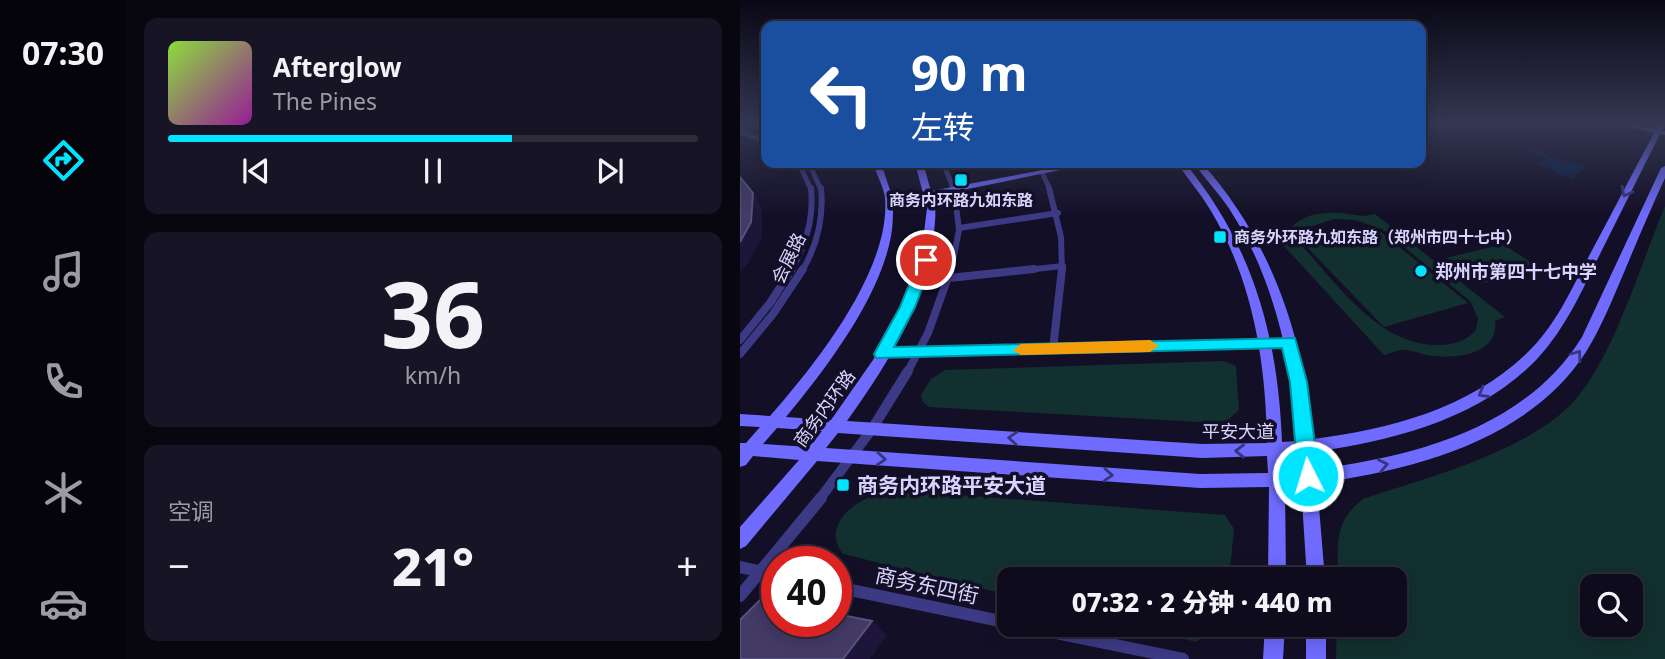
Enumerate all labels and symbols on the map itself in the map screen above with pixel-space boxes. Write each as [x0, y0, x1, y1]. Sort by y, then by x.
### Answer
marker: 商务内环路九如东路 [953, 172, 969, 188]
one-way arrow [1621, 185, 1635, 197]
place label: 商务内环路九如东路 [889, 189, 1033, 211]
place label: 商务外环路九如东路（郑州市四十七中） [1234, 226, 1522, 248]
street label: 会展路 [765, 228, 811, 288]
marker: 商务外环路九如东路（郑州市四十七中） [1212, 229, 1228, 245]
pin [896, 230, 956, 290]
place label: 郑州市第四十七中学 [1435, 259, 1597, 283]
marker: 郑州市第四十七中学 [1413, 263, 1429, 279]
one-way arrow [1568, 350, 1581, 363]
street label: 商务内环路 [788, 365, 860, 451]
one-way arrow [1477, 385, 1490, 398]
street label: 平安大道 [1202, 419, 1274, 443]
one-way arrow [1007, 431, 1018, 446]
position arrow [1271, 439, 1345, 513]
one-way arrow [1235, 443, 1245, 459]
one-way arrow [876, 451, 887, 466]
one-way arrow [1377, 459, 1389, 474]
one-way arrow [1103, 467, 1114, 482]
place label: 商务内环路平安大道 [857, 471, 1046, 499]
marker: 商务内环路平安大道 [835, 477, 851, 493]
speed limit sign: 40 [761, 546, 852, 637]
street label: 商务东四街 [873, 560, 981, 610]

